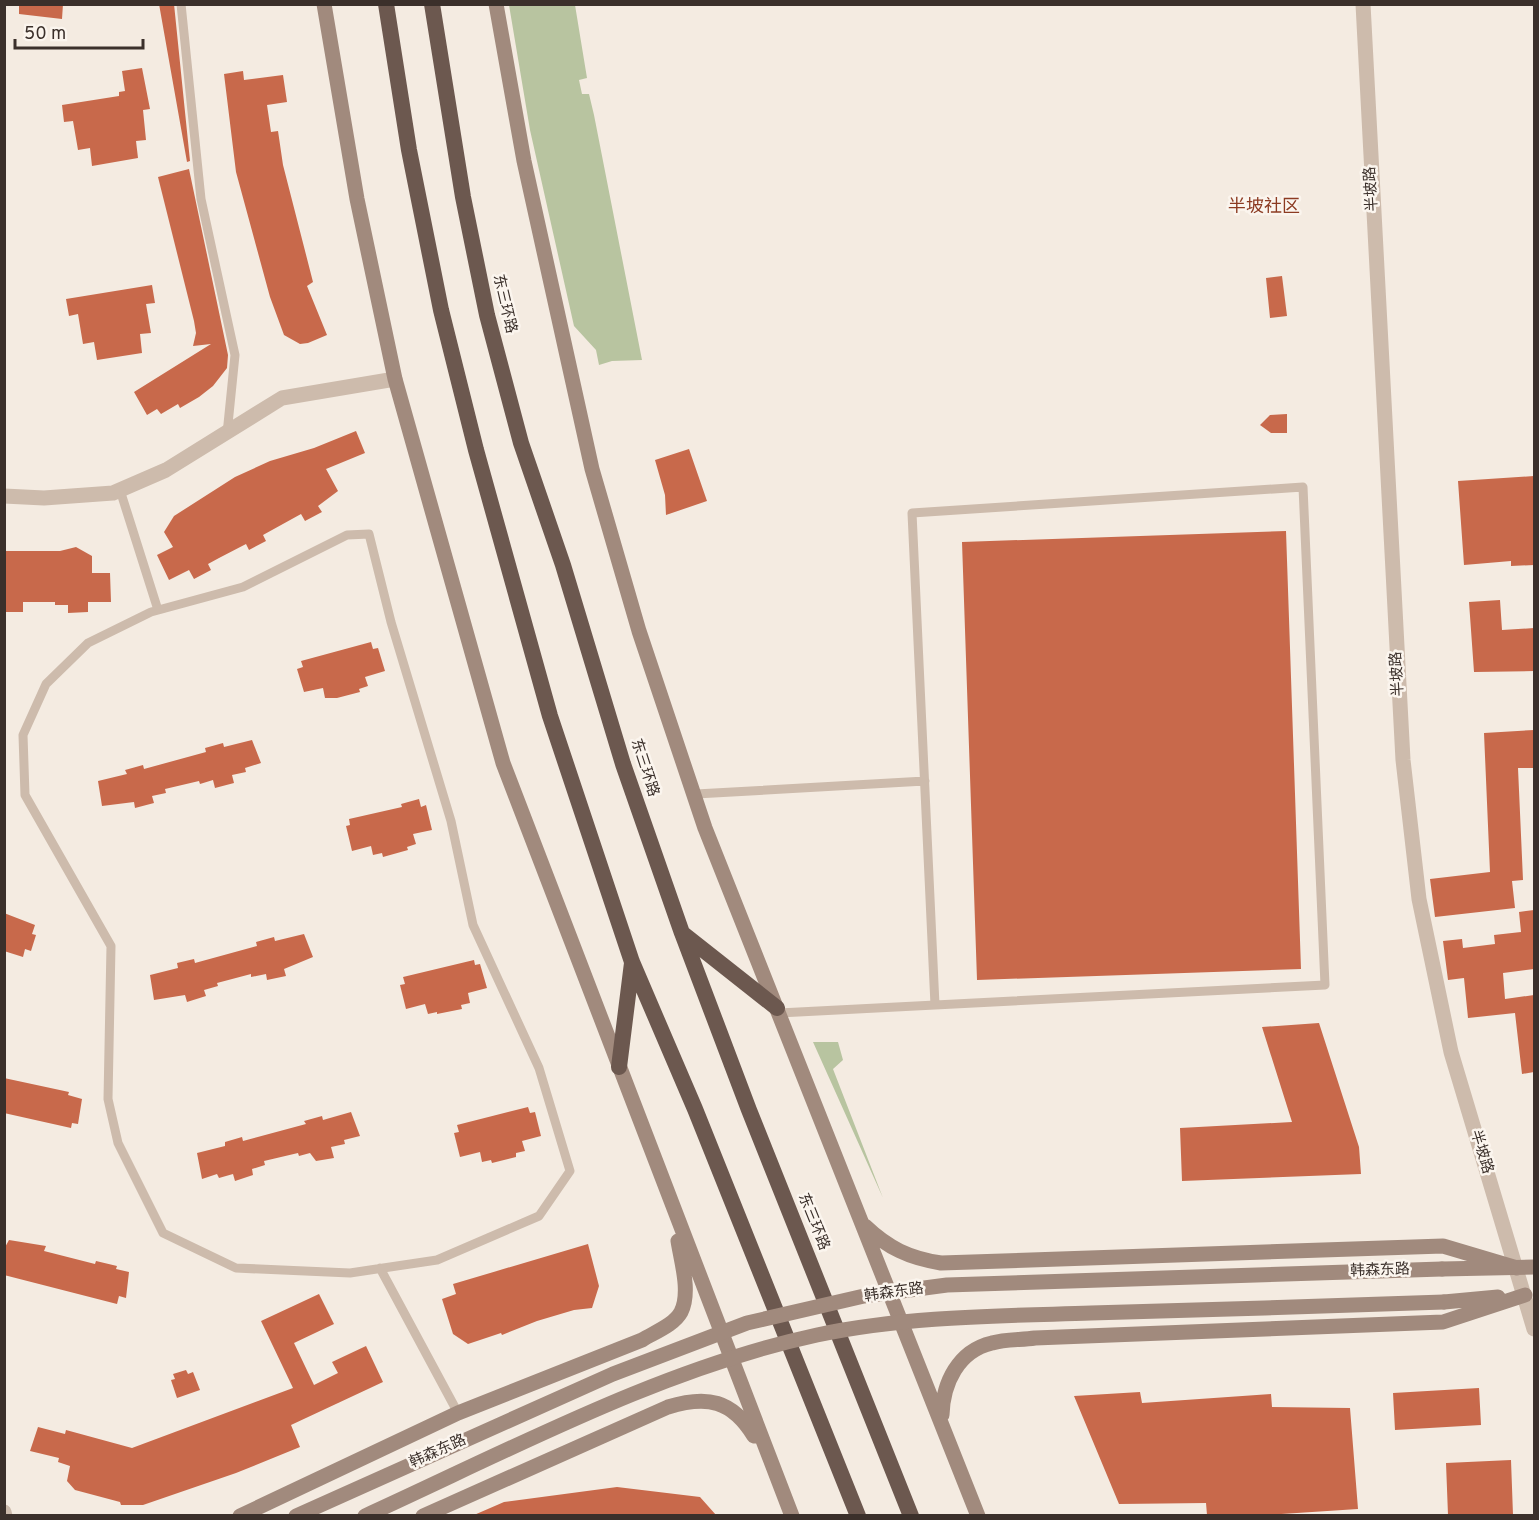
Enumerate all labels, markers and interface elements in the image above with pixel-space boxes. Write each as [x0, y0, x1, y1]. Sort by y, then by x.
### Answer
scale bar [15, 12, 142, 50]
text: 50 m [24, 23, 66, 46]
street label: 半坡路 [1361, 166, 1383, 212]
district label: 半坡社区 [1228, 196, 1300, 219]
street label: 东三环路 [488, 273, 520, 335]
street label: 半坡路 [1387, 651, 1409, 697]
street label: 东三环路 [626, 737, 662, 799]
street label: 半坡路 [1465, 1128, 1497, 1176]
street label: 东三环路 [793, 1191, 833, 1253]
street label: 韩森东路 [1350, 1259, 1410, 1282]
street label: 韩森东路 [863, 1278, 925, 1307]
street label: 韩森东路 [406, 1430, 469, 1473]

